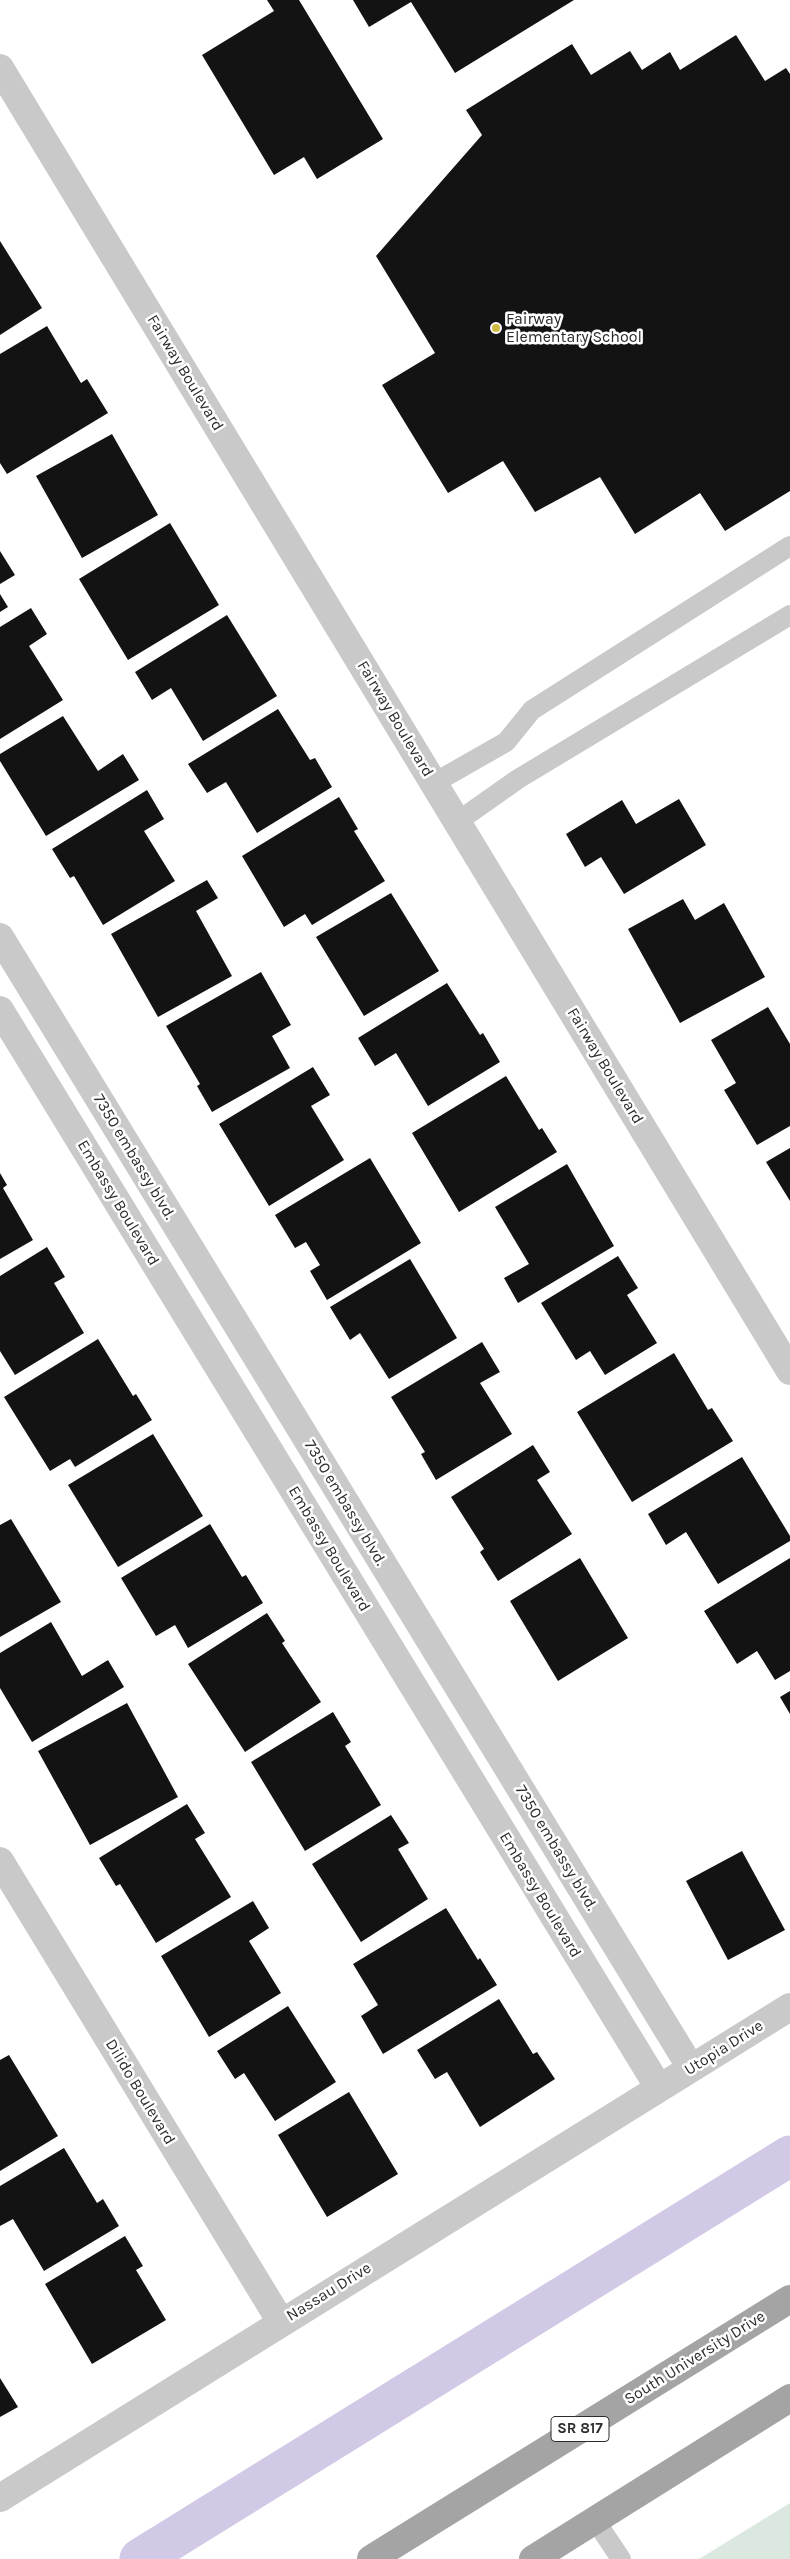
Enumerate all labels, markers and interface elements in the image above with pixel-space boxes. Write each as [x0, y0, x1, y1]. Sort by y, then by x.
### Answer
place label: Fairway Elementary School [506, 309, 642, 347]
street label: Fairway Boulevard [143, 311, 227, 435]
marker: Fairway Elementary School [490, 322, 502, 334]
street label: Fairway Boulevard [353, 657, 437, 781]
street label: Fairway Boulevard [563, 1004, 647, 1128]
street label: 7350 embassy blvd. [89, 1091, 179, 1223]
street label: Embassy Boulevard [73, 1137, 163, 1269]
street label: 7350 embassy blvd. [300, 1437, 390, 1569]
street label: Embassy Boulevard [284, 1483, 374, 1615]
street label: 7350 embassy blvd. [511, 1782, 601, 1914]
street label: Embassy Boulevard [495, 1829, 585, 1961]
street label: Utopia Drive [681, 2016, 767, 2080]
street label: Dilido Boulevard [101, 2036, 179, 2148]
street label: Nassau Drive [283, 2258, 375, 2326]
street label: South University Drive [621, 2307, 769, 2409]
road number: SR 817 [551, 2416, 609, 2442]

